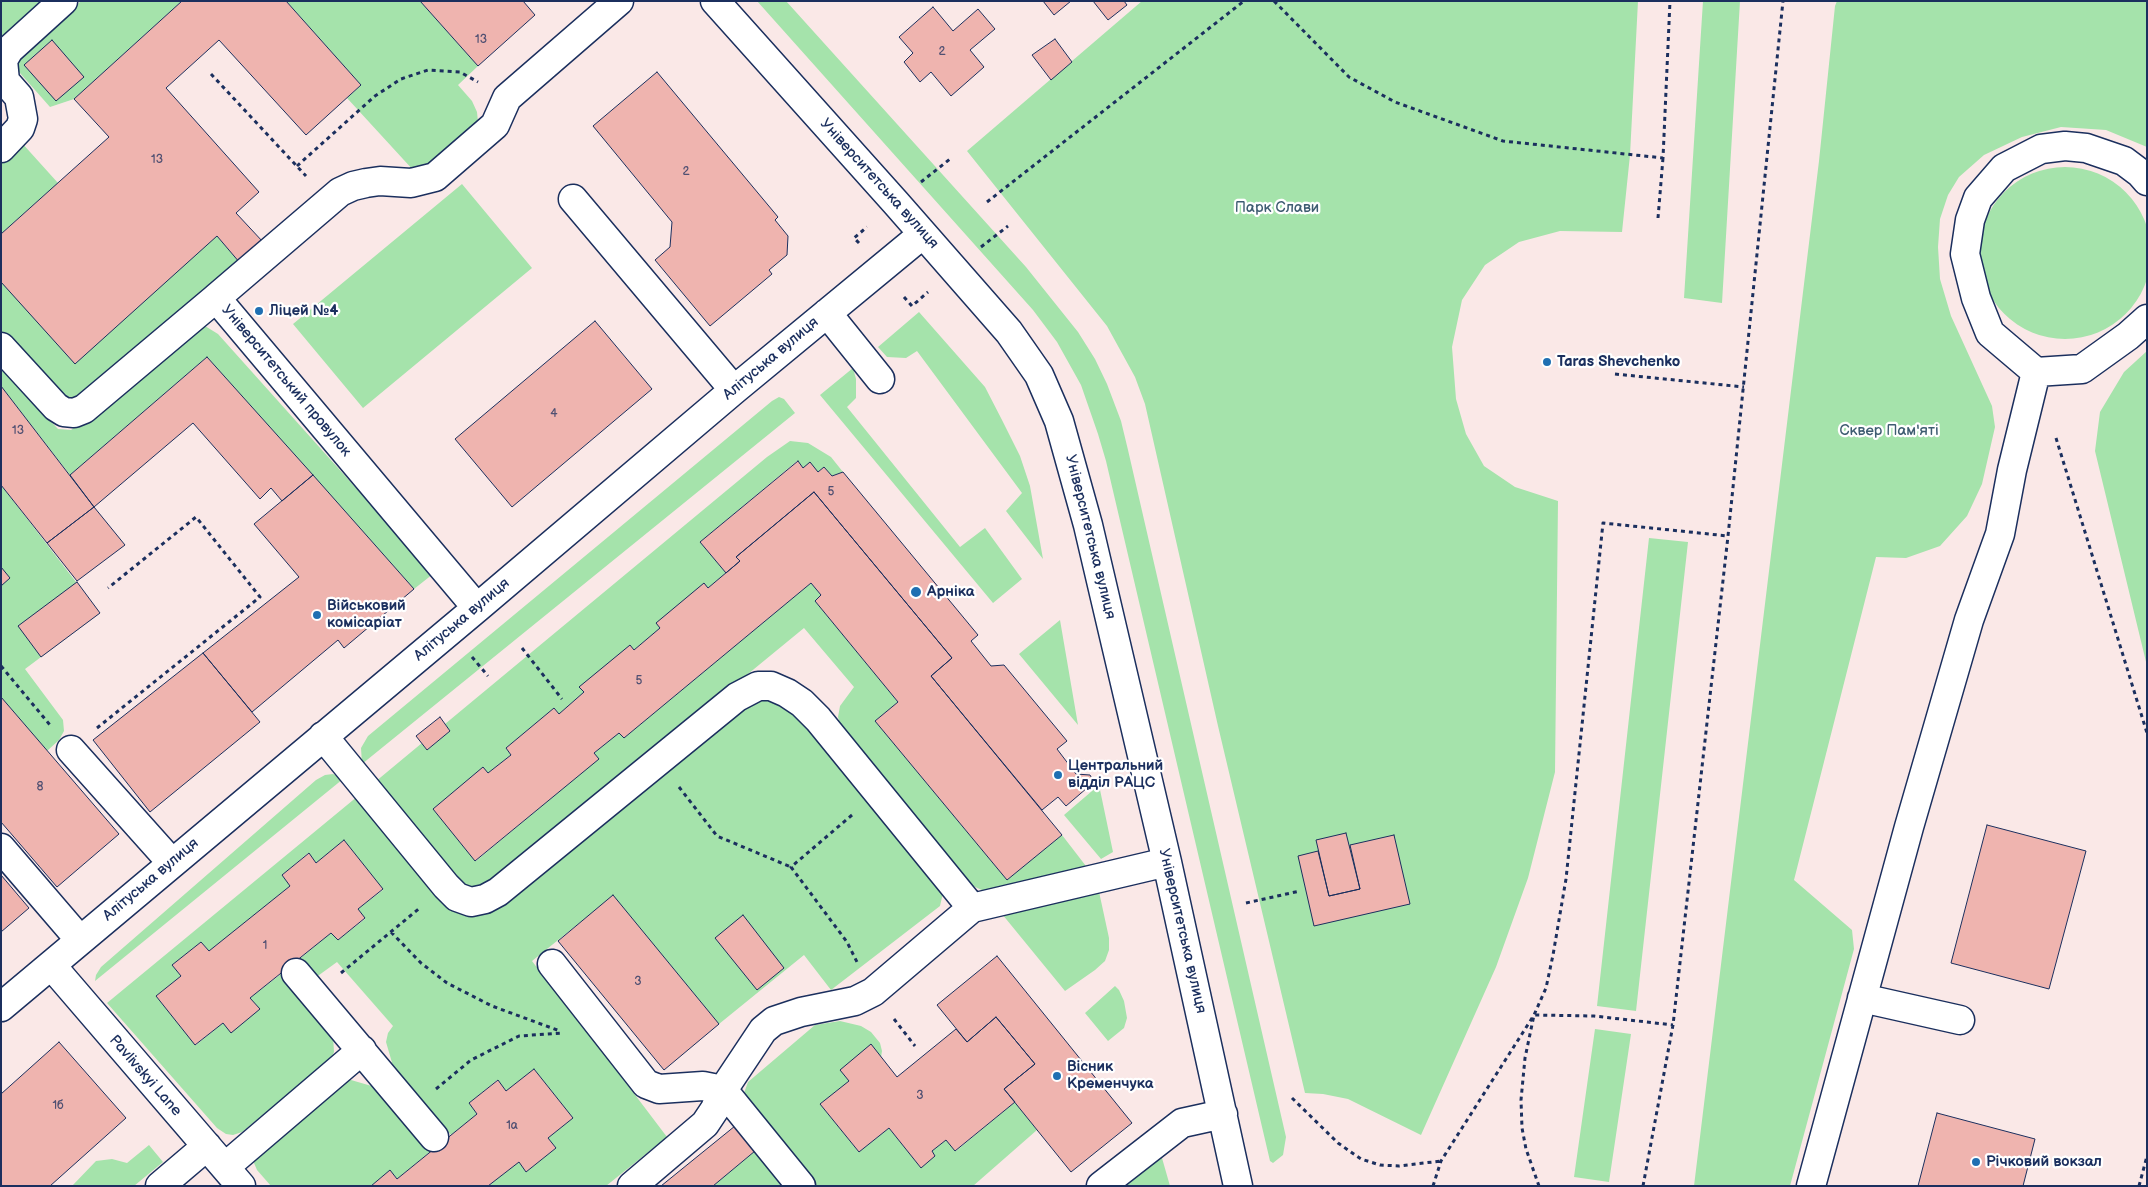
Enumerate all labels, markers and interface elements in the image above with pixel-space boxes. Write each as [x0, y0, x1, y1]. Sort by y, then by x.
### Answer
house number: 13 [475, 33, 487, 47]
house number: 2 [938, 45, 946, 59]
street label: Університетська вулиця [816, 115, 942, 253]
house number: 13 [151, 153, 163, 167]
house number: 2 [682, 165, 690, 179]
park label: Парк Слави [1235, 199, 1319, 217]
street label: Університетський провулок [217, 302, 355, 460]
place label: Ліцей №4 [269, 302, 338, 320]
marker: Ліцей №4 [253, 305, 265, 317]
street label: Алітуська вулиця [719, 314, 823, 404]
place label: Taras Shevchenko [1557, 353, 1680, 371]
marker: Taras Shevchenko [1541, 356, 1553, 368]
house number: 4 [550, 407, 558, 421]
park label: Сквер Пам'яті [1839, 422, 1939, 440]
house number: 13 [12, 424, 24, 438]
street label: Університетська вулиця [1061, 453, 1119, 621]
house number: 5 [828, 485, 834, 499]
street label: Алітуська вулиця [410, 575, 514, 665]
place label: Арніка [927, 583, 974, 601]
marker: Арніка [909, 585, 923, 599]
place label: Військовий комісаріат [327, 597, 406, 632]
marker: Військовий комісаріат [311, 609, 323, 621]
house number: 5 [636, 674, 642, 688]
place label: Центральний відділ РАЦС [1068, 757, 1163, 792]
marker: Центральний відділ РАЦС [1052, 769, 1064, 781]
house number: 8 [37, 780, 43, 794]
street label: Алітуська вулиця [99, 835, 203, 925]
street label: Університетська вулиця [1154, 847, 1210, 1015]
house number: 1 [263, 939, 267, 953]
house number: 3 [634, 975, 642, 989]
street label: Pavlivskyi Lane [105, 1032, 185, 1120]
place label: Вісник Кременчука [1067, 1058, 1153, 1093]
marker: Вісник Кременчука [1051, 1070, 1063, 1082]
house number: 3 [916, 1089, 924, 1103]
house number: 1б [52, 1099, 64, 1113]
house number: 1а [506, 1119, 518, 1133]
place label: Річковий вокзал [1986, 1153, 2102, 1171]
marker: Річковий вокзал [1970, 1156, 1982, 1168]

